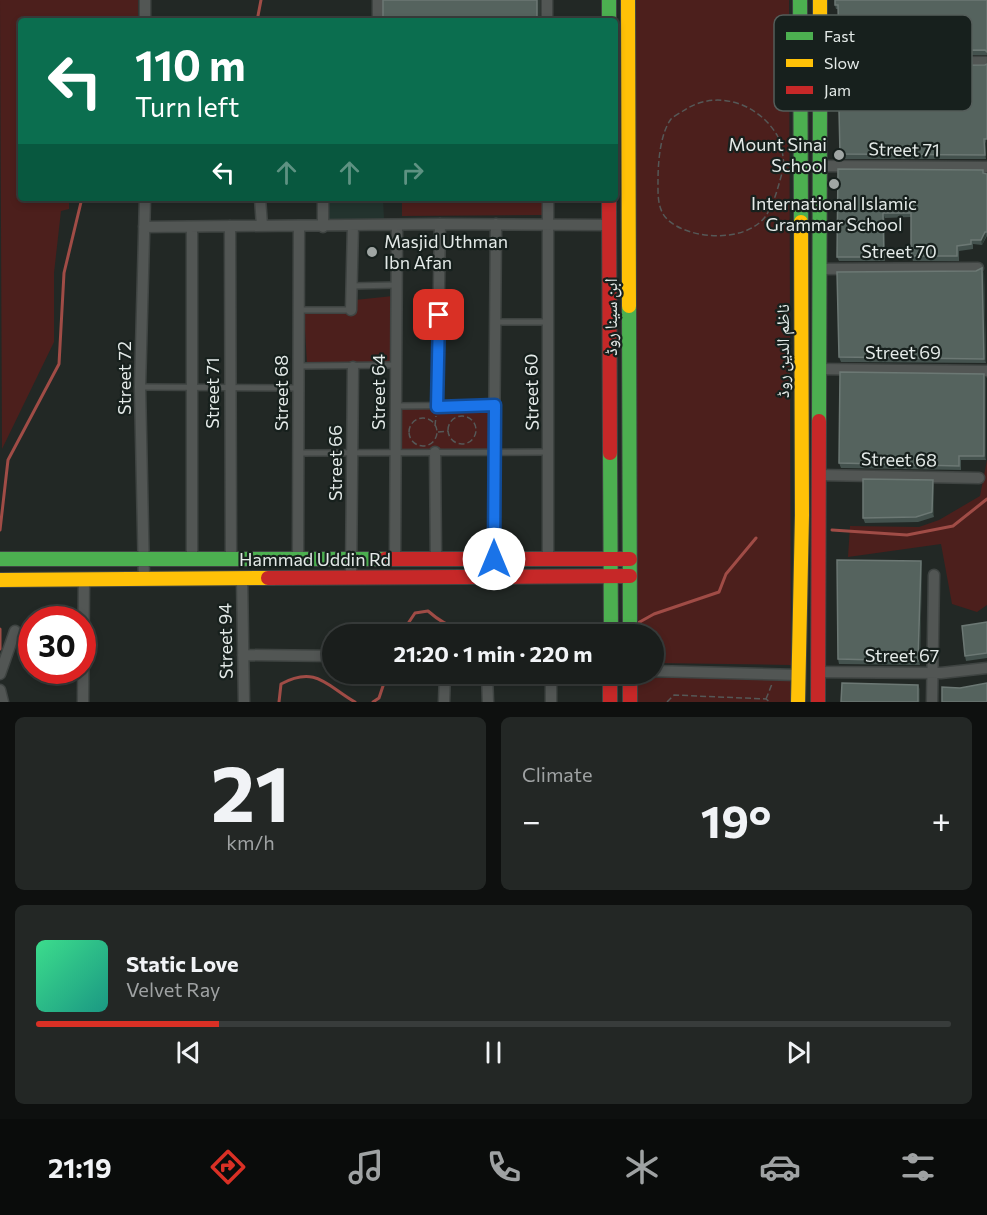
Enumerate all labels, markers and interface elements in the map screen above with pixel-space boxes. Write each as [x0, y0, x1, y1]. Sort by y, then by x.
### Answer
legend [774, 15, 972, 111]
text: Fast [824, 26, 855, 45]
text: 110 m [135, 38, 246, 90]
icon: left [36, 42, 114, 120]
text: Slow [824, 53, 860, 72]
text: Jam [824, 80, 851, 99]
text: Turn left [135, 90, 239, 123]
place label: Mount Sinai School [728, 133, 827, 176]
street label: Street 71 [868, 137, 940, 161]
marker: Mount Sinai School [832, 148, 846, 162]
icon: left [207, 156, 240, 189]
icon: ahead [270, 156, 303, 189]
icon: ahead [333, 156, 366, 189]
icon: right [396, 156, 429, 189]
marker: International Islamic Grammar School [827, 177, 841, 191]
place label: International Islamic Grammar School [751, 192, 917, 235]
place label: Masjid Uthman Ibn Afan [384, 230, 508, 273]
street label: Street 70 [861, 240, 937, 262]
marker: Masjid Uthman Ibn Afan [365, 245, 379, 259]
street label: ابن سینا روڈ [599, 278, 622, 356]
pin [413, 289, 464, 340]
icon: arrive [422, 298, 455, 331]
street label: ناظم الدین روڈ [771, 304, 795, 398]
street label: Street 72 [113, 341, 135, 415]
street label: Street 69 [865, 341, 941, 363]
street label: Street 60 [519, 353, 543, 431]
street label: Street 64 [367, 354, 389, 430]
street label: Street 68 [270, 355, 292, 431]
street label: Street 71 [201, 357, 223, 429]
street label: Street 66 [324, 425, 346, 501]
street label: Street 68 [861, 447, 937, 471]
position arrow [462, 527, 526, 591]
street label: Hammad Uddin Rd [239, 548, 391, 570]
street label: Street 94 [213, 603, 237, 679]
speed limit sign: 30 [18, 606, 96, 684]
text: 21:20 · 1 min · 220 m [394, 640, 592, 667]
street label: Street 67 [865, 644, 939, 666]
text: 21 [211, 743, 290, 838]
text: Climate [522, 762, 592, 786]
text: 19° [701, 792, 771, 847]
text: − [522, 799, 541, 840]
text: + [932, 799, 951, 840]
text: km/h [226, 830, 275, 854]
text: Static Love [126, 950, 239, 977]
text: Velvet Ray [126, 977, 220, 1001]
icon: previous [172, 1036, 205, 1069]
icon: pause [477, 1036, 510, 1069]
icon: next [782, 1036, 815, 1069]
icon: directions [207, 1146, 249, 1188]
icon: music [345, 1146, 387, 1188]
icon: phone [483, 1146, 525, 1188]
icon: climate [621, 1146, 663, 1188]
icon: car [759, 1146, 801, 1188]
icon: filters [897, 1146, 939, 1188]
text: 21:19 [48, 1151, 112, 1184]

